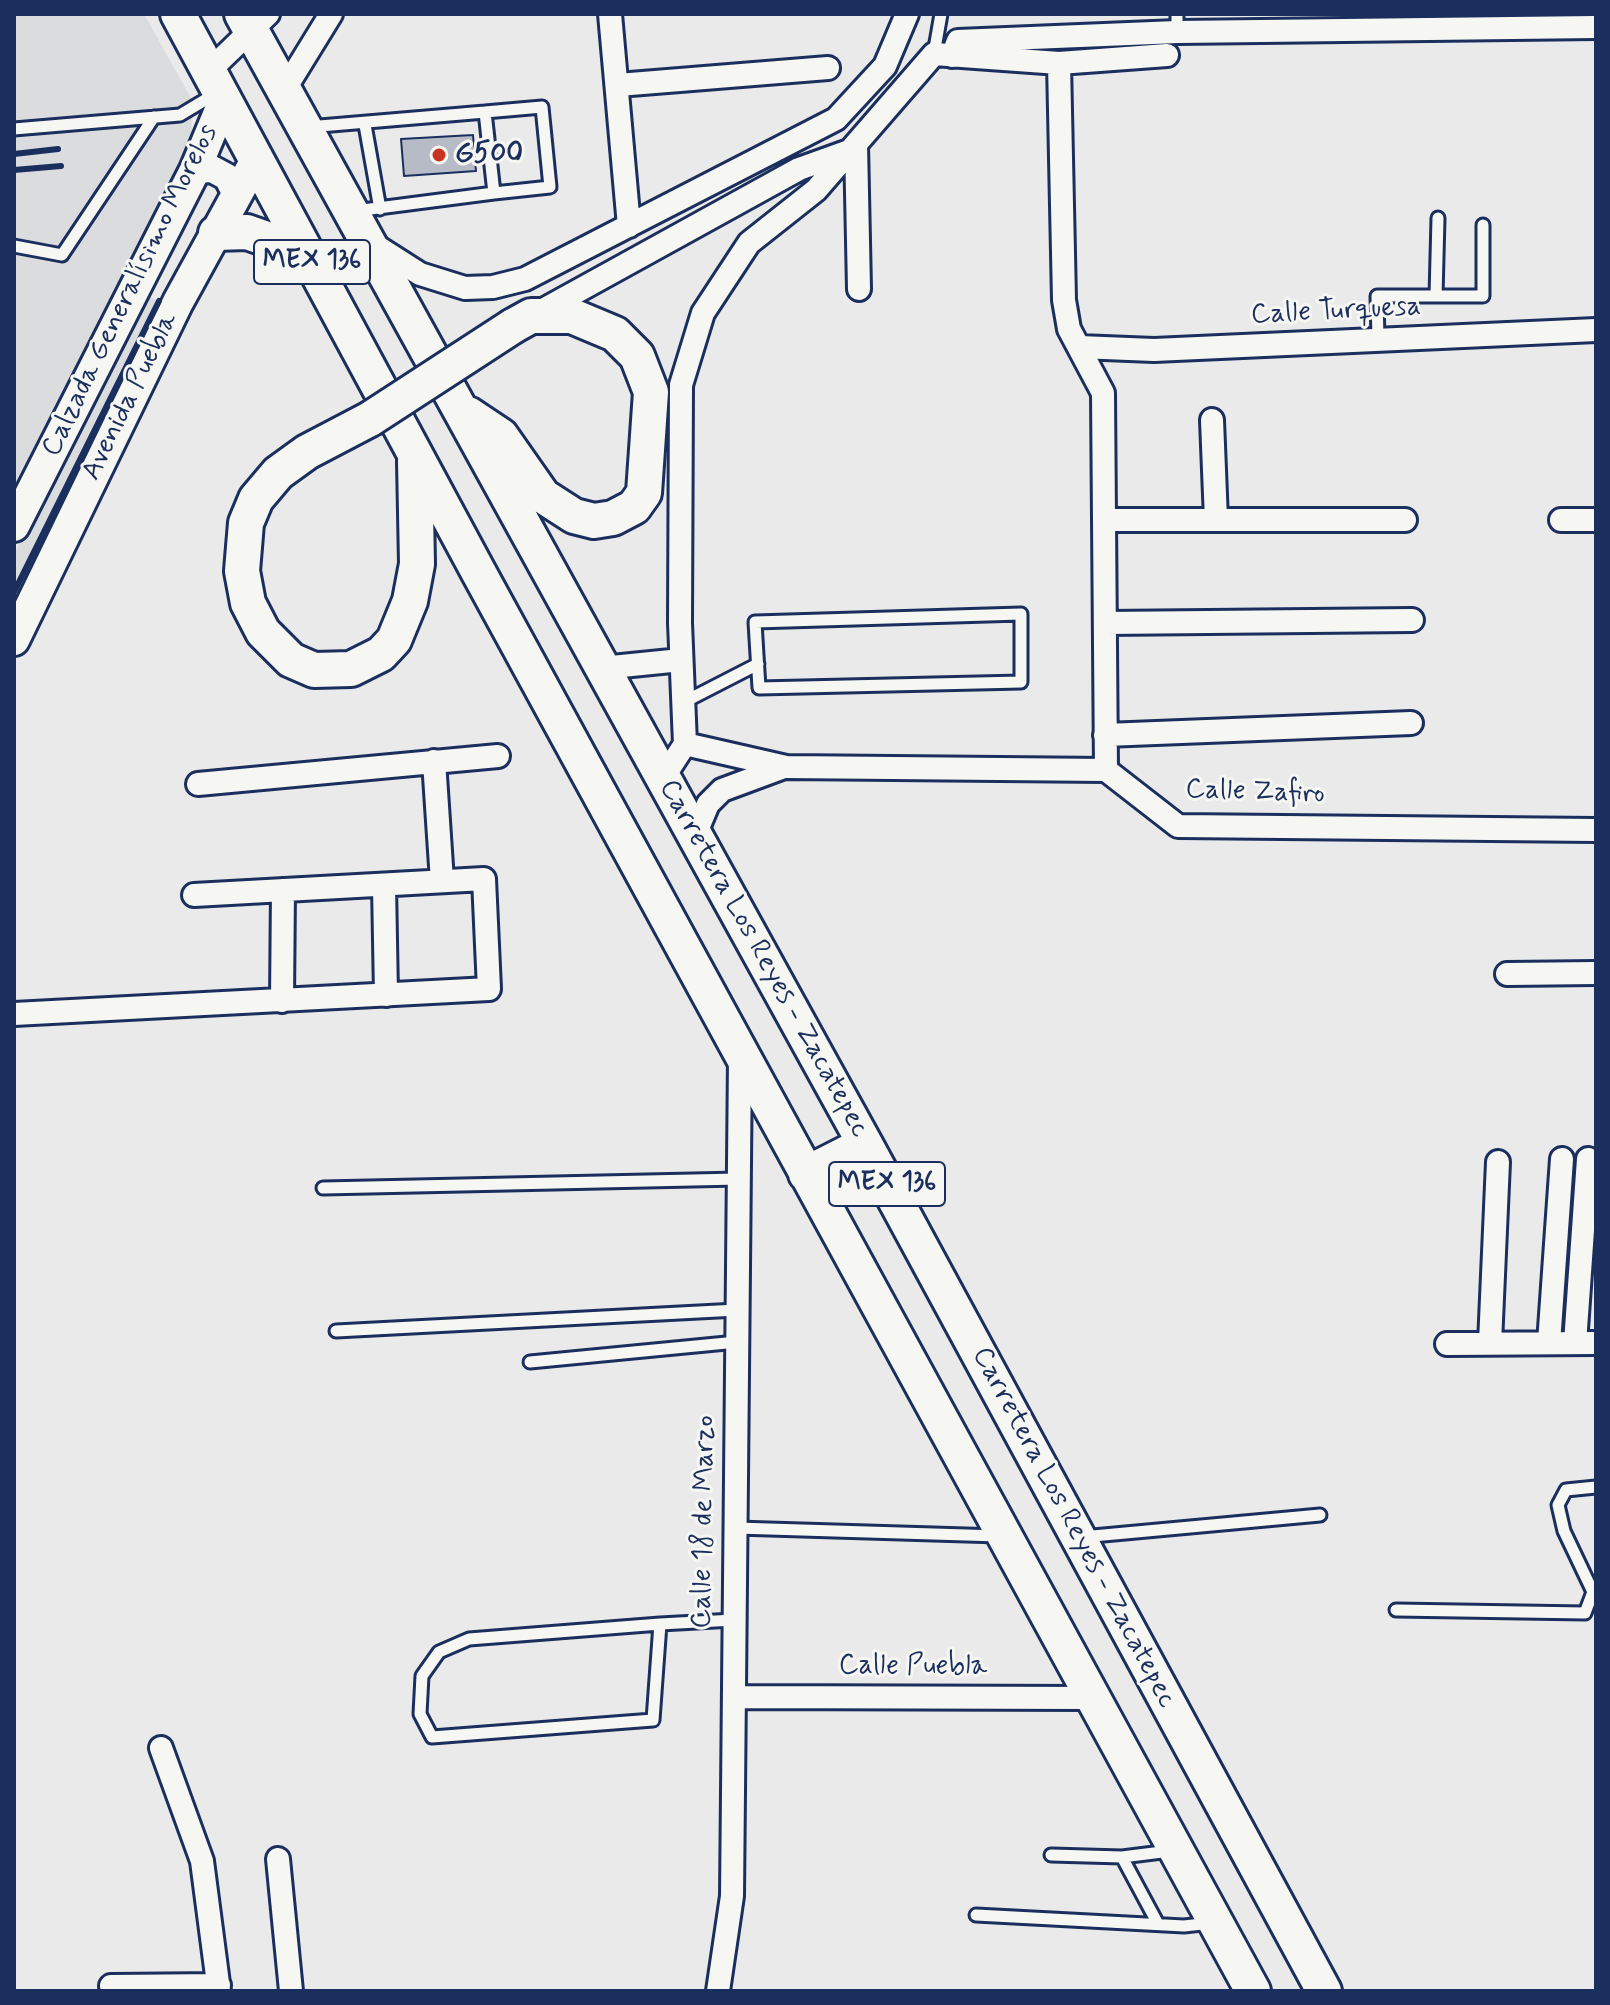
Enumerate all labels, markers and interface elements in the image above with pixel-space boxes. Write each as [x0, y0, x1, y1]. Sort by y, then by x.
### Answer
street label: Calzada Generalísimo Morelos [36, 120, 226, 462]
place label: G500 [455, 138, 523, 172]
marker: G500 [430, 146, 448, 164]
road number: MEX 136 [254, 240, 370, 284]
street label: Calle Turquesa [1250, 291, 1422, 333]
street label: Avenida Puebla [76, 308, 186, 486]
street label: Carretera Los Reyes - Zacatepec [650, 774, 876, 1144]
street label: Calle Zafiro [1185, 774, 1325, 812]
road number: MEX 136 [829, 1162, 945, 1206]
street label: Carretera Los Reyes - Zacatepec [963, 1342, 1183, 1714]
street label: Calle 18 de Marzo [686, 1415, 724, 1629]
street label: Calle Puebla [839, 1650, 987, 1684]

